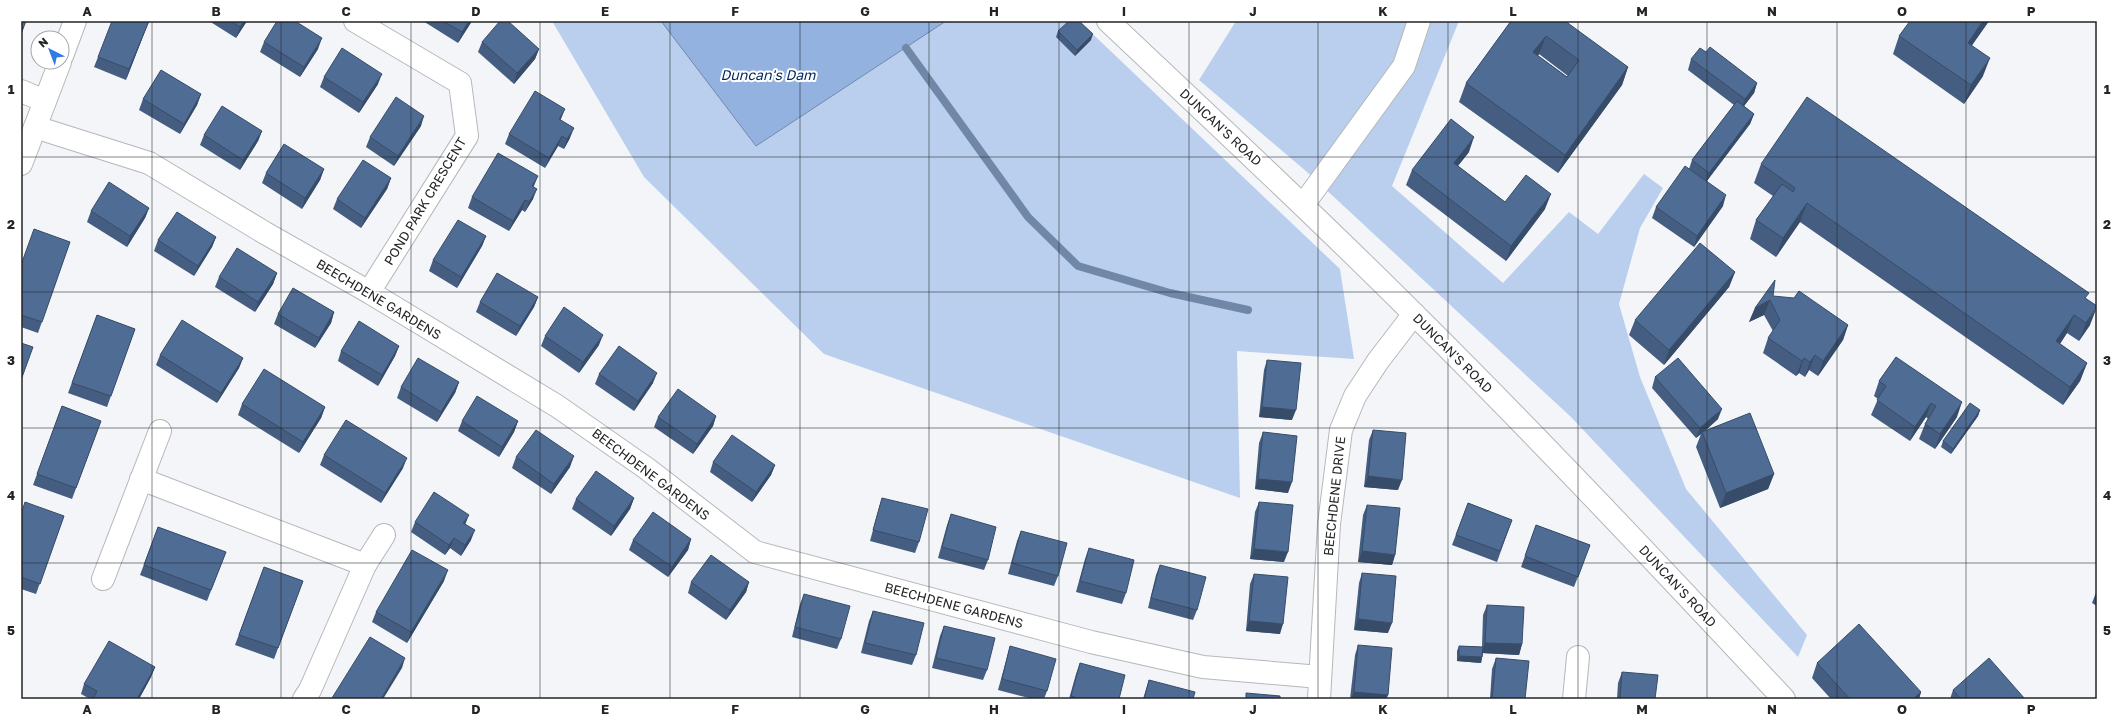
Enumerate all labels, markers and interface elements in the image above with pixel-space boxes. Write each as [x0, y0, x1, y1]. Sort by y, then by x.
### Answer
text: A [82, 3, 92, 19]
text: B [211, 3, 221, 19]
text: C [341, 3, 351, 19]
text: D [471, 3, 481, 19]
text: E [601, 3, 609, 19]
text: F [731, 3, 739, 19]
text: G [860, 3, 870, 19]
text: H [989, 3, 999, 19]
text: I [1122, 3, 1126, 19]
text: J [1249, 3, 1257, 19]
text: K [1378, 3, 1388, 19]
text: L [1509, 3, 1517, 19]
text: M [1636, 3, 1648, 19]
text: N [1767, 3, 1777, 19]
text: O [1897, 3, 1907, 19]
text: P [2027, 3, 2036, 19]
north arrow [30, 30, 70, 70]
text: N [36, 35, 50, 50]
water label: Duncan's Dam [721, 66, 816, 83]
text: 1 [8, 81, 15, 97]
text: 1 [2104, 81, 2111, 97]
street label: DUNCAN'S ROAD [1177, 85, 1265, 169]
street label: POND PARK CRESCENT [380, 134, 470, 268]
text: 2 [7, 216, 15, 232]
text: 2 [2103, 216, 2111, 232]
street label: BEECHDENE GARDENS [314, 255, 444, 343]
street label: DUNCAN'S ROAD [1410, 310, 1496, 396]
text: 3 [7, 352, 15, 368]
text: 3 [2103, 352, 2111, 368]
street label: BEECHDENE GARDENS [589, 425, 713, 523]
street label: BEECHDENE DRIVE [1320, 435, 1348, 556]
text: 4 [7, 487, 15, 503]
text: 4 [2103, 487, 2111, 503]
street label: DUNCAN'S ROAD [1636, 542, 1720, 630]
street label: BEECHDENE GARDENS [883, 579, 1025, 631]
text: 5 [7, 622, 15, 638]
text: 5 [2103, 622, 2111, 638]
text: A [82, 701, 92, 717]
text: B [211, 701, 221, 717]
text: C [341, 701, 351, 717]
text: D [471, 701, 481, 717]
text: E [601, 701, 609, 717]
text: F [731, 701, 739, 717]
text: G [860, 701, 870, 717]
text: H [989, 701, 999, 717]
text: I [1122, 701, 1126, 717]
text: J [1249, 701, 1257, 717]
text: K [1378, 701, 1388, 717]
text: L [1509, 701, 1517, 717]
text: M [1636, 701, 1648, 717]
text: N [1767, 701, 1777, 717]
text: O [1897, 701, 1907, 717]
text: P [2027, 701, 2036, 717]

